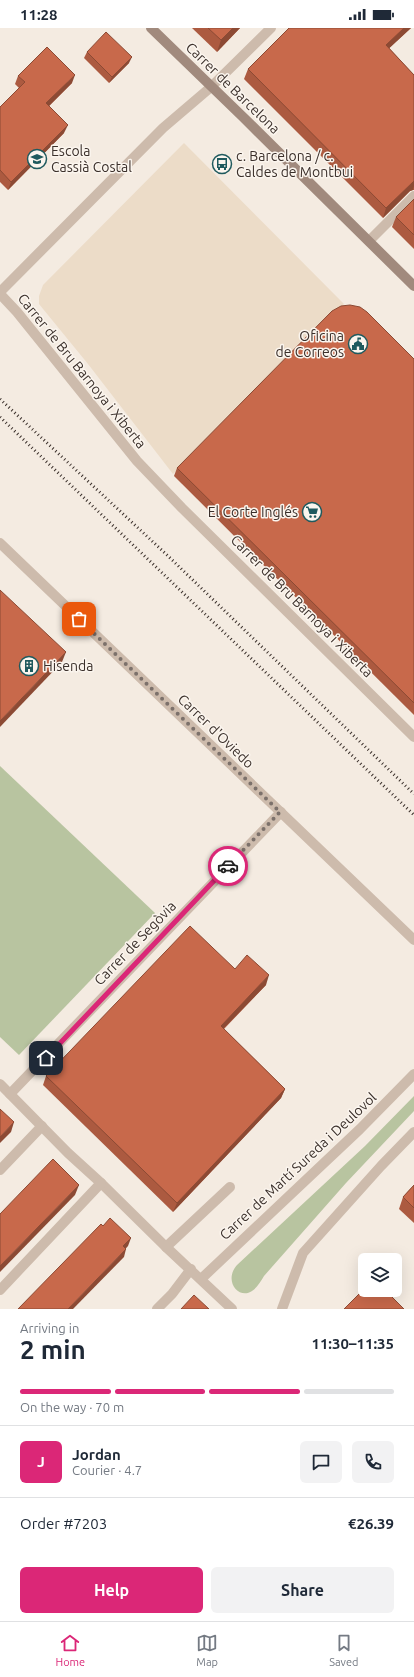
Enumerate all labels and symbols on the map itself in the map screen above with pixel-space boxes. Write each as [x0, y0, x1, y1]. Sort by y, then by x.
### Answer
street label: Carrer de Barcelona [183, 39, 283, 137]
place label: Escola Cassià Costal [51, 143, 132, 175]
school or university icon: Escola Cassià Costal [26, 148, 48, 170]
place label: c. Barcelona / c. Caldes de Montbui [236, 148, 353, 180]
bus stop icon: c. Barcelona / c. Caldes de Montbui [211, 153, 233, 175]
street label: Carrer de Bru Barnoya i Xiberta [15, 290, 149, 452]
place label: Oficina de Correos [276, 328, 344, 360]
public building icon: Oficina de Correos [347, 333, 369, 355]
supermarket icon: El Corte Inglés [301, 501, 323, 523]
place label: El Corte Inglés [208, 504, 298, 520]
street label: Carrer de Bru Barnoya i Xiberta [228, 532, 376, 680]
pin [62, 602, 96, 636]
building icon: Hisenda [18, 655, 40, 677]
place label: Hisenda [43, 658, 93, 674]
street label: Carrer d'Oviedo [175, 691, 257, 771]
courier [208, 846, 248, 886]
street label: Carrer de Segòvia [91, 898, 179, 988]
pin [29, 1041, 63, 1075]
street label: Carrer de Martí Sureda i Deulovol [216, 1089, 380, 1243]

